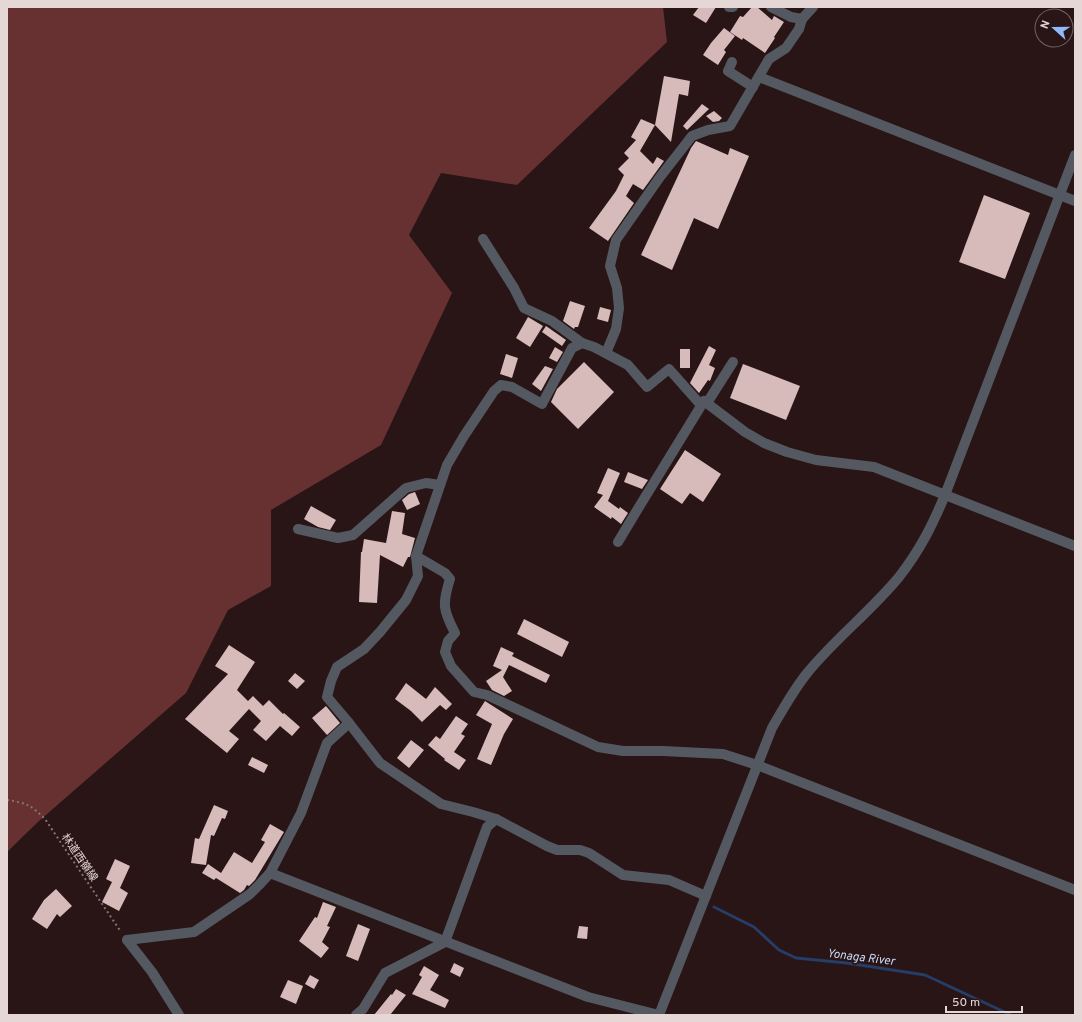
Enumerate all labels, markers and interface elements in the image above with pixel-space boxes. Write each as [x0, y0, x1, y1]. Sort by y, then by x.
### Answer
north arrow [1034, 8, 1074, 48]
text: N [1038, 19, 1054, 31]
street label: 林道西嶺線 [58, 831, 100, 884]
water label: Yonaga River [826, 946, 897, 970]
scale bar [946, 988, 1022, 1014]
text: 50 m [952, 995, 980, 1011]

